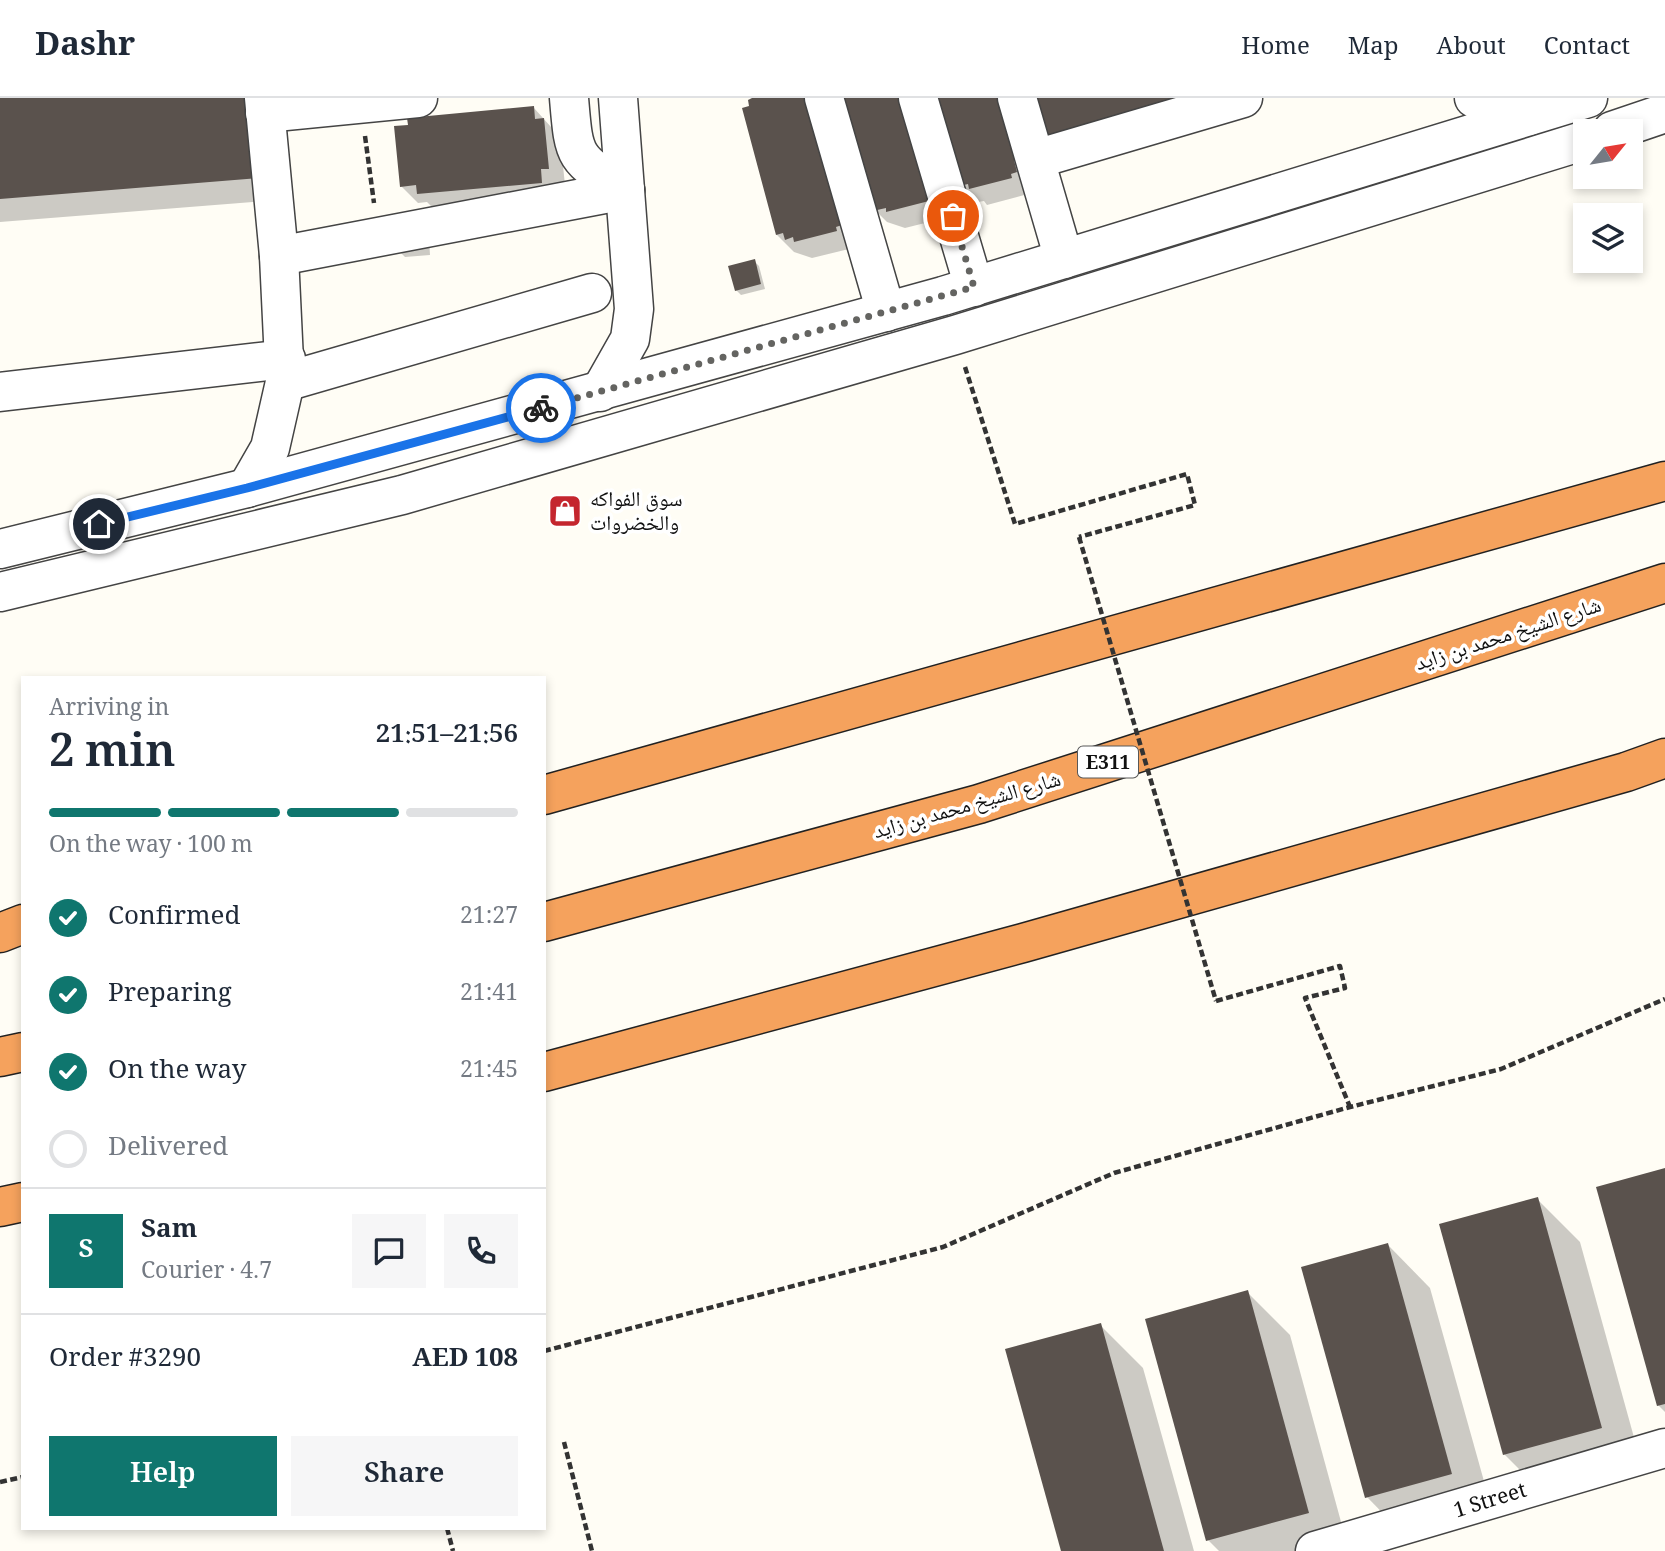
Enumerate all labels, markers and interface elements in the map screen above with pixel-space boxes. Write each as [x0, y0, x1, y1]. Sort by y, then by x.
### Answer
text: Dashr [35, 20, 135, 76]
text: Home [1241, 28, 1310, 69]
text: Map [1348, 28, 1399, 69]
text: About [1437, 28, 1506, 69]
text: Contact [1544, 28, 1630, 69]
north arrow [1573, 119, 1643, 189]
map controls [1573, 119, 1643, 273]
pin [923, 186, 983, 246]
icon: bag [934, 197, 972, 235]
button: layers [1573, 203, 1643, 273]
courier [506, 373, 576, 443]
icon: bike [522, 389, 560, 427]
place label: سوق الفواكه والخضروات [590, 484, 682, 543]
shop icon: سوق الفواكه والخضروات [546, 492, 584, 530]
pin [69, 494, 129, 554]
icon: home [80, 505, 118, 543]
street label: شارع الشيخ محمد بن زايد [1411, 590, 1606, 683]
text: Arriving in [49, 690, 169, 730]
text: 21:51–21:56 [376, 714, 518, 758]
text: 2 min [49, 717, 176, 795]
road number: E311 [1078, 747, 1138, 778]
street label: شارع الشيخ محمد بن زايد [870, 764, 1066, 851]
text: On the way · 100 m [49, 827, 253, 867]
text: Confirmed [108, 896, 240, 940]
text: 21:27 [460, 898, 518, 938]
icon: check [49, 899, 87, 937]
text: Preparing [108, 973, 232, 1017]
text: 21:41 [460, 975, 518, 1015]
icon: check [49, 976, 87, 1014]
text: On the way [108, 1050, 246, 1094]
text: 21:45 [460, 1052, 518, 1092]
icon: check [49, 1053, 87, 1091]
text: Delivered [108, 1127, 228, 1171]
text: Sam [141, 1209, 197, 1253]
button: chat [352, 1214, 426, 1288]
button: phone [444, 1214, 518, 1288]
text: S [78, 1229, 94, 1273]
text: Courier · 4.7 [141, 1253, 272, 1293]
text: Order #3290 [49, 1338, 201, 1382]
text: AED 108 [412, 1338, 518, 1382]
button: Help [49, 1436, 277, 1516]
button: Share [291, 1436, 518, 1516]
street label: 1 Street [1450, 1475, 1532, 1530]

